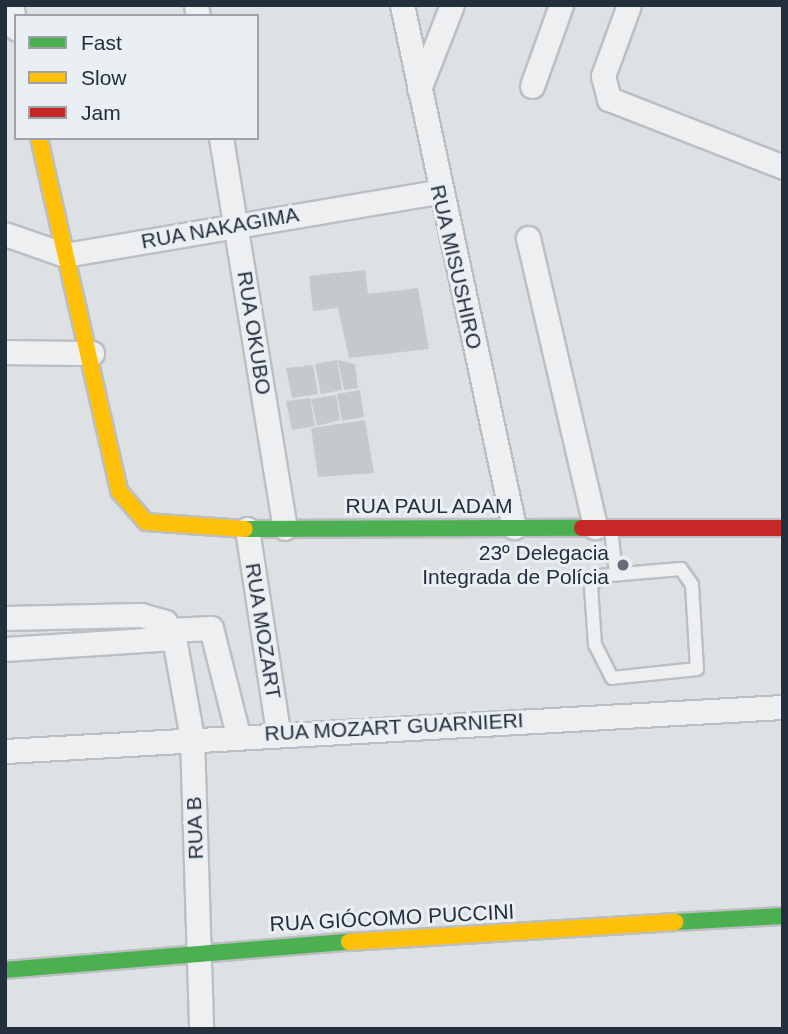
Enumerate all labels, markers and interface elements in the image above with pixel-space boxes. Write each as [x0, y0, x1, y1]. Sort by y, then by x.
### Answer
legend [14, 14, 259, 140]
text: Fast [81, 31, 122, 54]
text: Slow [81, 66, 127, 89]
text: Jam [81, 101, 121, 124]
street label: RUA MISUSHIRO [425, 182, 487, 352]
street label: RUA NAKAGIMA [139, 202, 301, 254]
street label: RUA OKUBO [232, 269, 276, 397]
street label: RUA PAUL ADAM [344, 493, 514, 519]
place label: 23º Delegacia Integrada de Polícia [422, 540, 609, 590]
marker: 23º Delegacia Integrada de Polícia [615, 557, 631, 573]
street label: RUA MOZART [240, 561, 286, 701]
street label: RUA MOZART GUARNIERI [263, 708, 525, 746]
street label: RUA B [181, 795, 209, 861]
street label: RUA GIÓCOMO PUCCINI [268, 899, 516, 937]

